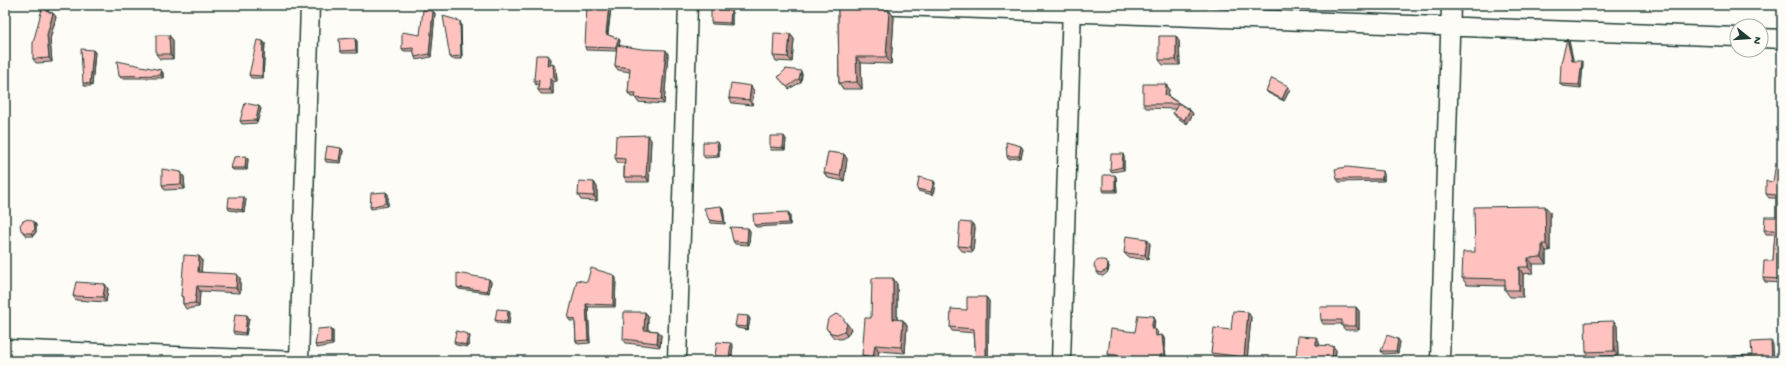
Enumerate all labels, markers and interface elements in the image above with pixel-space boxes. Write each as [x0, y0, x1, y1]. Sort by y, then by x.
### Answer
north arrow [1729, 18, 1769, 58]
text: N [1750, 35, 1763, 46]

